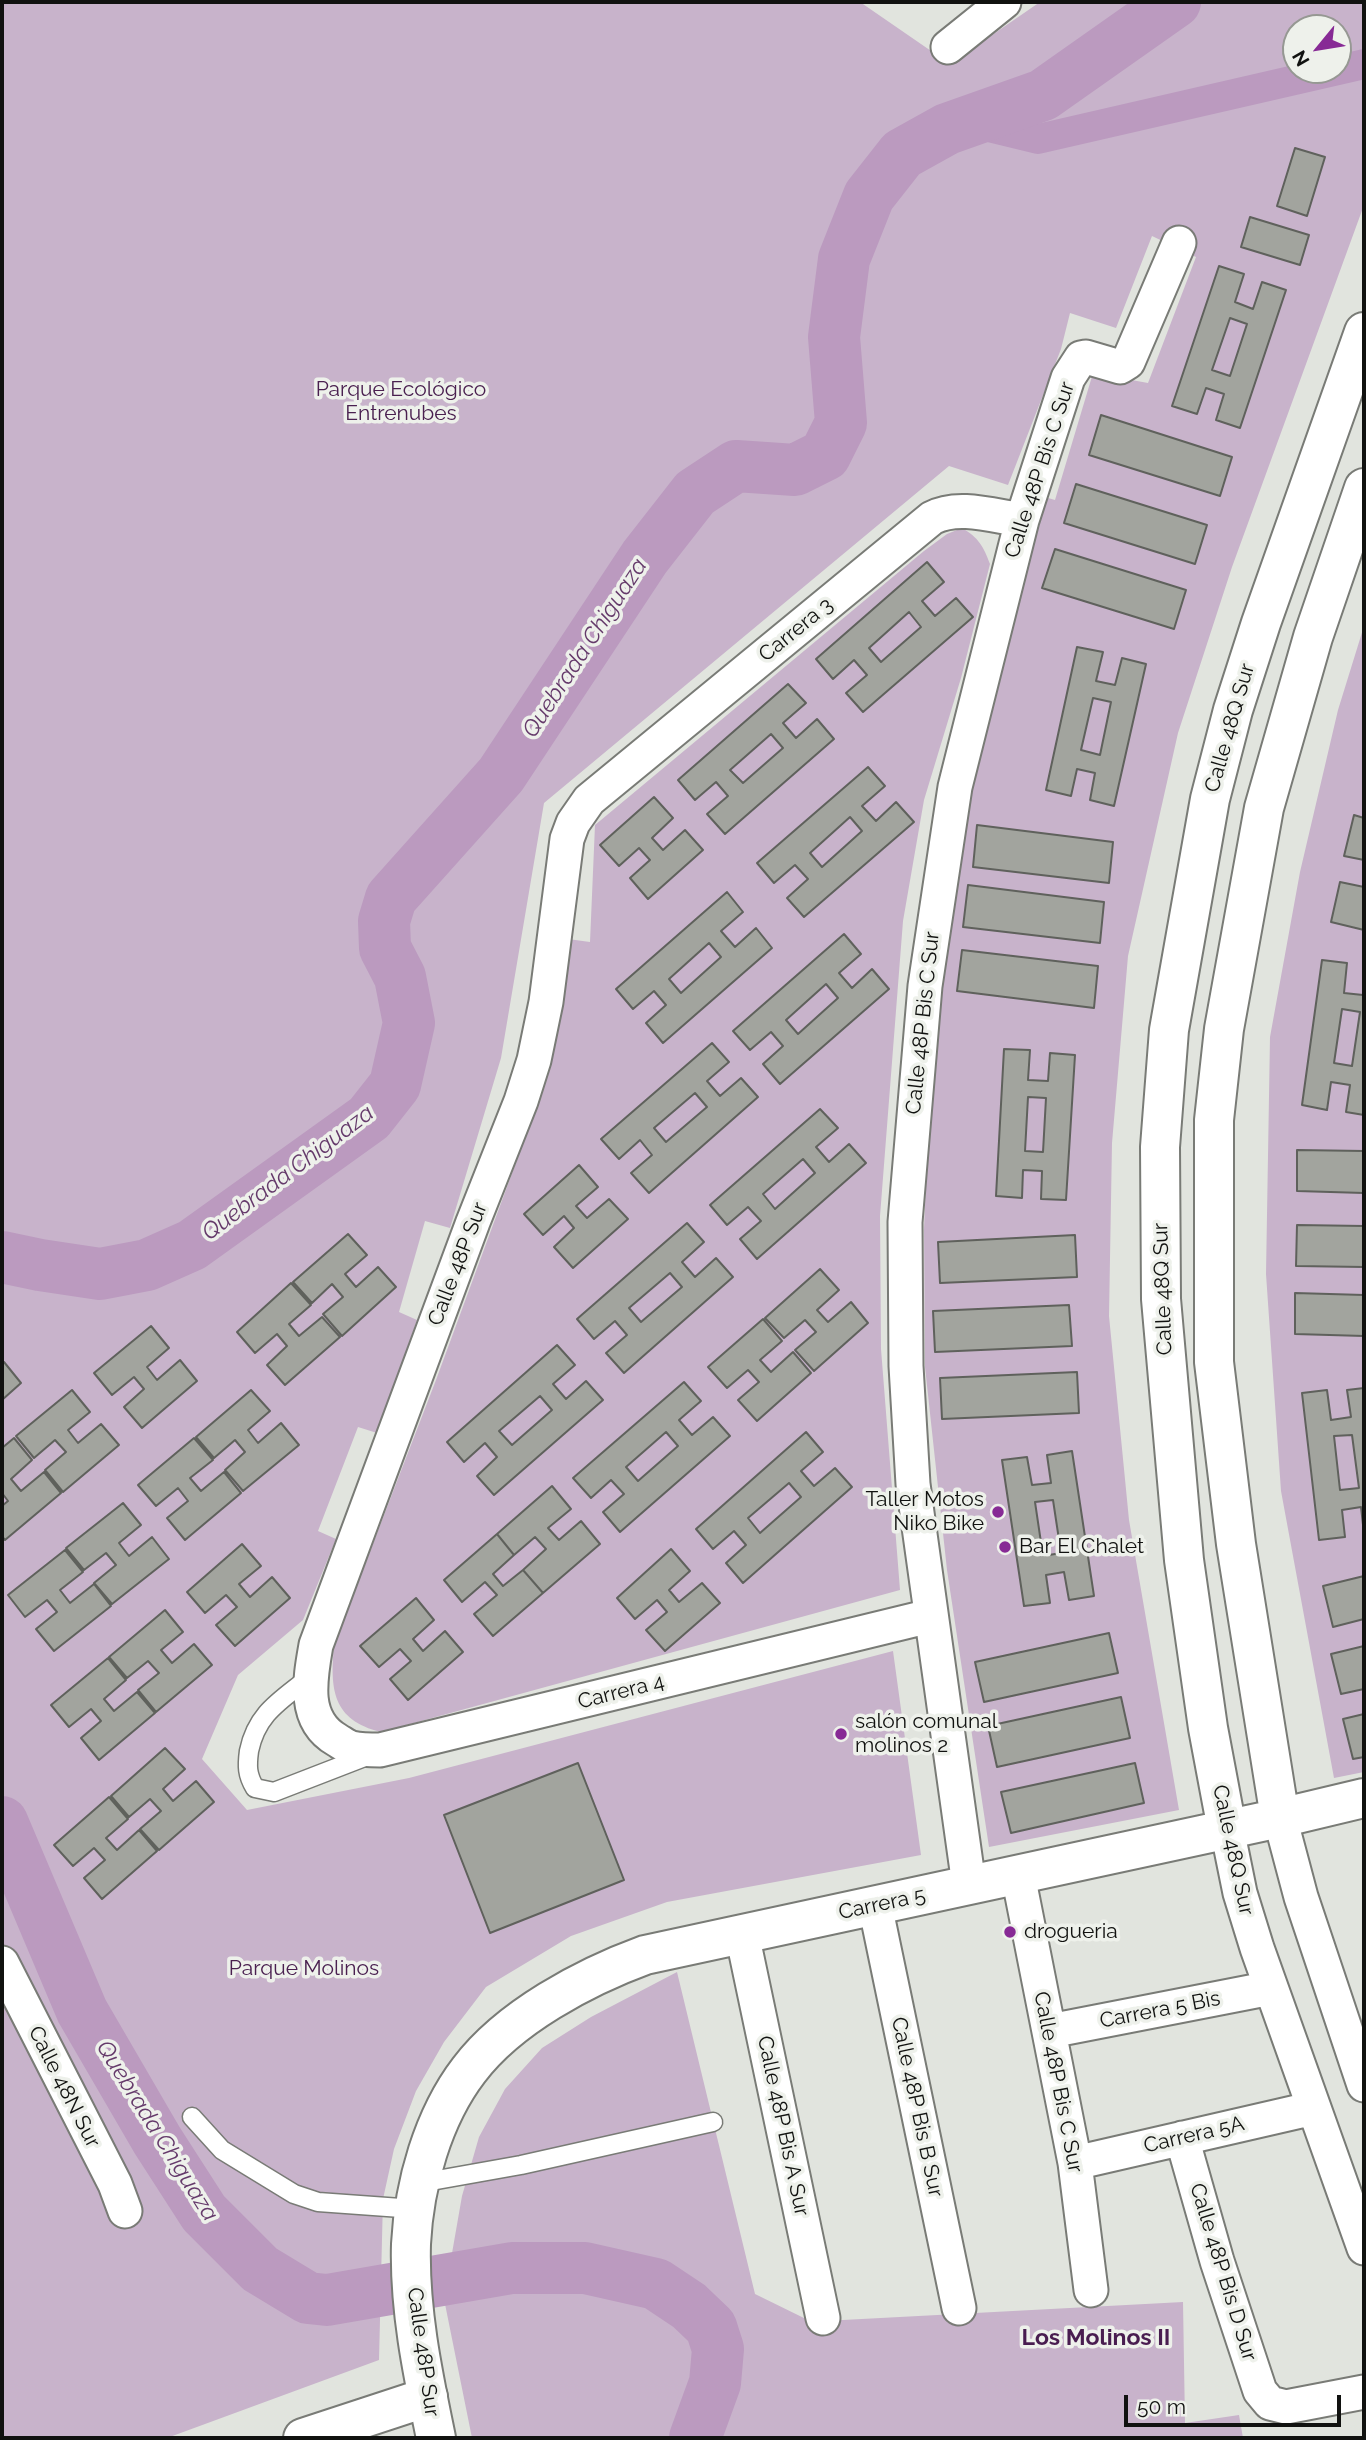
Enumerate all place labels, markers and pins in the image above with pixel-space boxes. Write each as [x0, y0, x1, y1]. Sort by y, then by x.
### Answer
place label: Taller Motos Niko Bike [865, 1487, 984, 1537]
marker: Taller Motos Niko Bike [990, 1504, 1006, 1520]
place label: Bar El Chalet [1019, 1534, 1144, 1560]
marker: Bar El Chalet [997, 1539, 1013, 1555]
place label: salón comunal molinos 2 [855, 1709, 997, 1759]
marker: salón comunal molinos 2 [833, 1726, 849, 1742]
place label: drogueria [1024, 1919, 1118, 1945]
marker: drogueria [1002, 1924, 1018, 1940]

